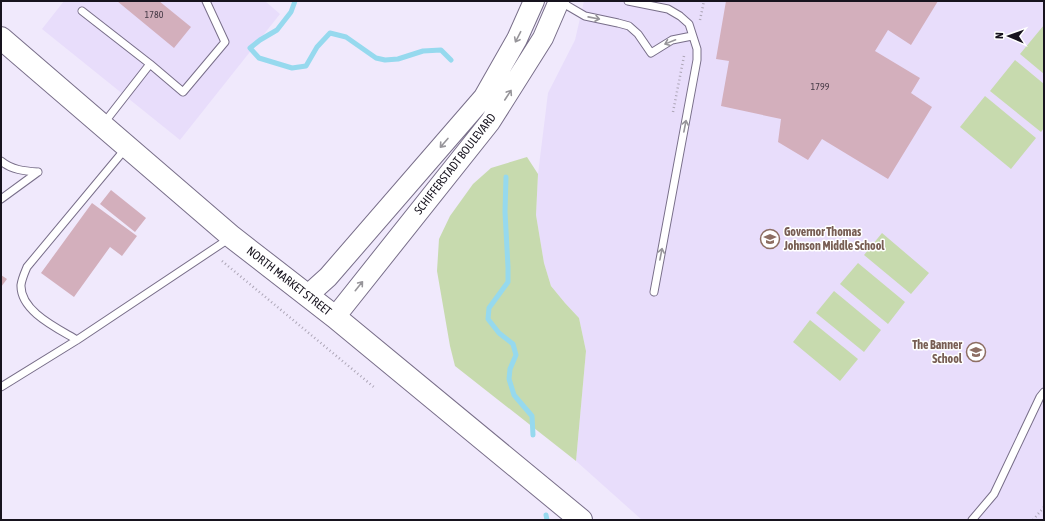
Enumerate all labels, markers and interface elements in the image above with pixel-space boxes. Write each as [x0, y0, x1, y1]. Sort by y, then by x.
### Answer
house number: 1780 [145, 9, 164, 20]
one-way arrow [587, 14, 600, 22]
north arrow [989, 16, 1029, 56]
one-way arrow [514, 30, 521, 42]
text: N [993, 32, 1005, 39]
one-way arrow [664, 39, 676, 46]
house number: 1799 [811, 81, 830, 92]
one-way arrow [504, 89, 512, 101]
street label: SCHIFFERSTADT BOULEVARD [411, 111, 499, 217]
one-way arrow [681, 120, 689, 133]
one-way arrow [440, 137, 449, 148]
place label: Governor Thomas Johnson Middle School [783, 225, 885, 253]
school or university icon: Governor Thomas Johnson Middle School [759, 228, 781, 250]
street label: NORTH MARKET STREET [244, 244, 335, 319]
one-way arrow [657, 248, 665, 261]
one-way arrow [355, 281, 364, 292]
place label: The Banner School [912, 338, 963, 366]
school or university icon: The Banner School [965, 341, 987, 363]

